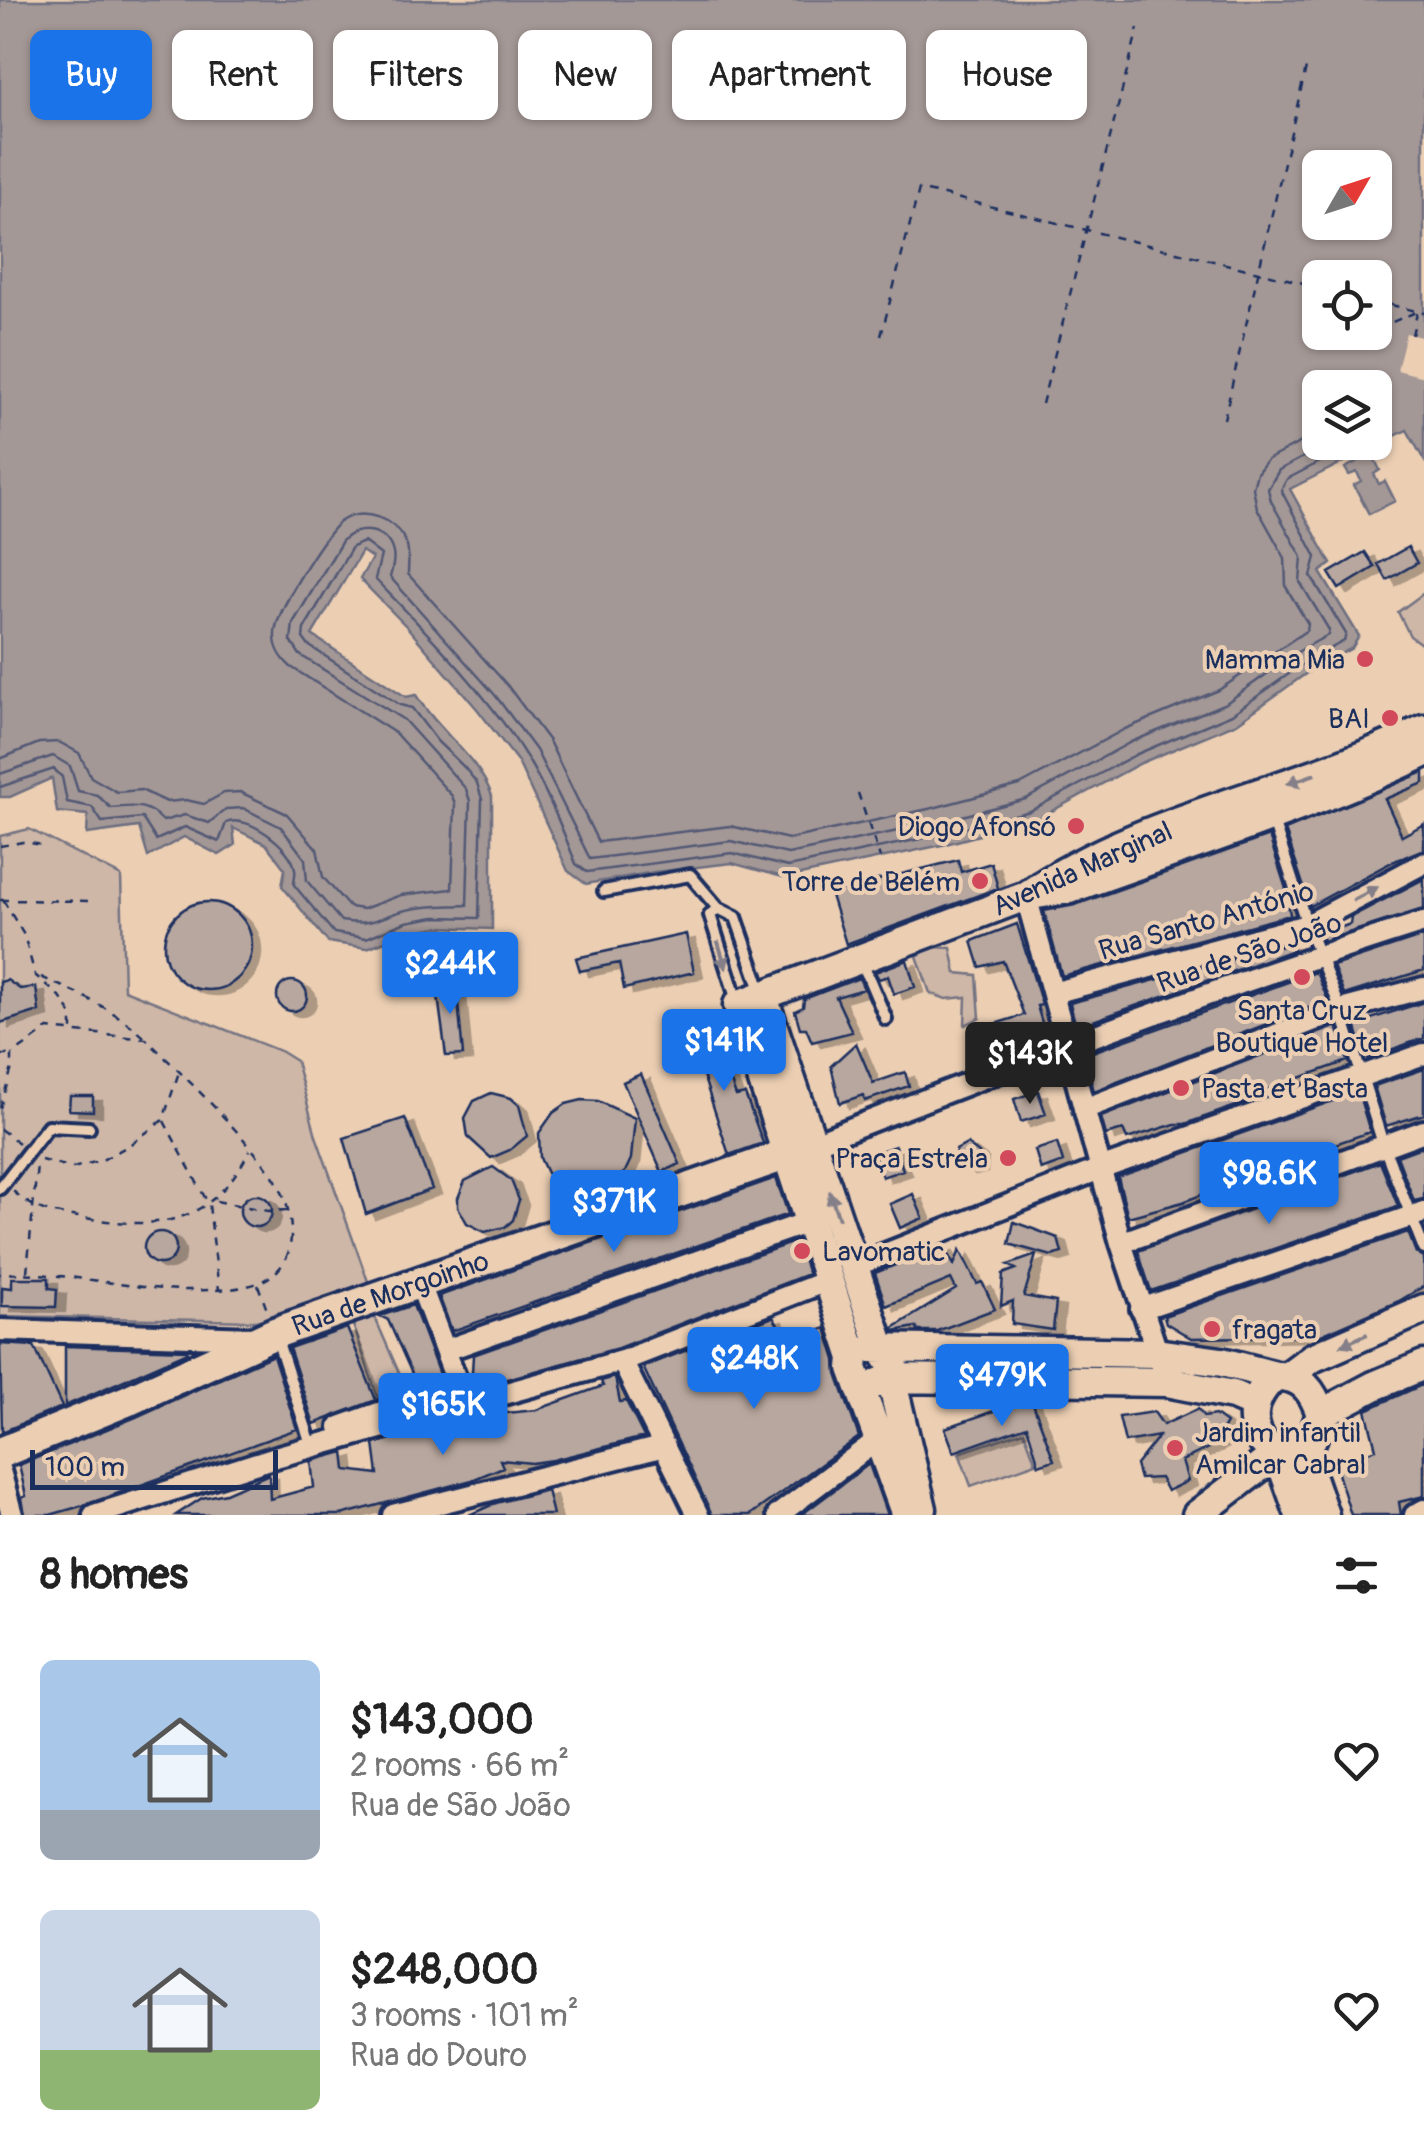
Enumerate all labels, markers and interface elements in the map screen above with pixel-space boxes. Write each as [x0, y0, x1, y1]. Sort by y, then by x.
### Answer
chip: Buy [30, 30, 152, 120]
chip: Rent [172, 30, 313, 120]
chip: Filters [333, 30, 498, 120]
chip: New [518, 30, 652, 120]
chip: Apartment [672, 30, 906, 120]
chip: House [926, 30, 1087, 120]
north arrow [1302, 150, 1392, 240]
map controls [1302, 150, 1392, 460]
button: locate [1302, 260, 1392, 350]
button: layers [1302, 370, 1392, 460]
place label: Mamma Mia [1205, 643, 1345, 678]
marker: Mamma Mia [1354, 648, 1376, 670]
place label: BAI [1328, 702, 1370, 737]
marker: BAI [1379, 707, 1401, 729]
one-way arrow [1286, 772, 1316, 787]
place label: Diogo Afonsó [897, 810, 1056, 845]
street label: Avenida Marginal [987, 814, 1178, 925]
marker: Diogo Afonsó [1065, 815, 1087, 837]
place label: Torre de Belém [781, 865, 960, 900]
marker: Torre de Belém [969, 870, 991, 892]
street label: Rua Santo António [1095, 874, 1318, 969]
one-way arrow [1351, 886, 1380, 903]
street label: Rua de São João [1153, 905, 1346, 1001]
pin: $244K [380, 932, 520, 1017]
one-way arrow [715, 941, 730, 971]
text: $244K [404, 944, 496, 984]
marker: Santa Cruz Boutique Hotel [1291, 966, 1313, 988]
place label: Santa Cruz Boutique Hotel [1216, 994, 1388, 1061]
pin: $141K [654, 1009, 794, 1094]
text: $141K [684, 1021, 764, 1061]
pin: $143K [960, 1022, 1100, 1107]
text: $143K [987, 1034, 1073, 1074]
place label: Pasta et Basta [1201, 1072, 1368, 1107]
marker: Pasta et Basta [1170, 1077, 1192, 1099]
place label: Praça Estrela [835, 1142, 988, 1177]
pin: $98.6K [1188, 1142, 1350, 1227]
marker: Praça Estrela [997, 1147, 1019, 1169]
text: $98.6K [1222, 1154, 1316, 1194]
pin: $371K [544, 1170, 684, 1255]
text: $371K [572, 1182, 656, 1222]
one-way arrow [825, 1190, 840, 1220]
place label: Lavomatic [822, 1235, 945, 1270]
marker: Lavomatic [791, 1240, 813, 1262]
street label: Rua de Morgoinho [287, 1244, 494, 1345]
place label: fragata [1232, 1313, 1317, 1348]
marker: fragata [1201, 1318, 1223, 1340]
pin: $248K [684, 1327, 824, 1412]
one-way arrow [1339, 1332, 1369, 1348]
text: $248K [709, 1339, 799, 1379]
pin: $479K [932, 1344, 1072, 1429]
text: $479K [958, 1356, 1046, 1396]
pin: $165K [373, 1373, 513, 1458]
text: $165K [400, 1385, 486, 1425]
place label: Jardim infantil Amilcar Cabral [1195, 1416, 1366, 1483]
marker: Jardim infantil Amilcar Cabral [1164, 1437, 1186, 1459]
scale bar [30, 1445, 278, 1490]
text: 100 m [45, 1450, 125, 1485]
icon: filters [1329, 1548, 1384, 1603]
text: 8 homes [40, 1549, 188, 1601]
text: $143,000 [350, 1694, 534, 1746]
icon: home [120, 1700, 240, 1820]
icon: heart [1329, 1733, 1384, 1788]
text: 2 rooms · 66 m² [350, 1746, 569, 1786]
text: Rua de São João [350, 1786, 571, 1826]
text: $248,000 [350, 1944, 539, 1996]
icon: home [120, 1950, 240, 2070]
icon: heart [1329, 1983, 1384, 2038]
text: 3 rooms · 101 m² [350, 1996, 579, 2036]
text: Rua do Douro [350, 2036, 527, 2076]

